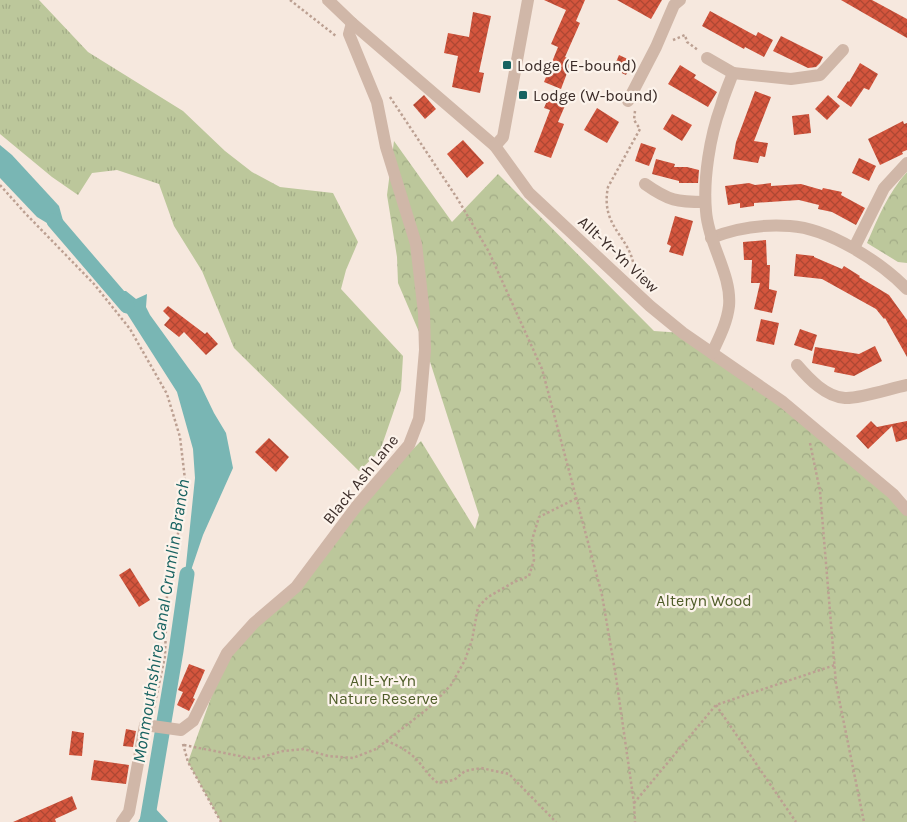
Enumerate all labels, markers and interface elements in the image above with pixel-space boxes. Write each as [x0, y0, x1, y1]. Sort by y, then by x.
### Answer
place label: Lodge (E-bound) [517, 56, 637, 75]
marker: Lodge (E-bound) [501, 59, 513, 71]
place label: Lodge (W-bound) [533, 86, 658, 105]
marker: Lodge (W-bound) [517, 89, 529, 101]
street label: Allt-Yr-Yn View [574, 212, 663, 297]
street label: Black Ash Lane [319, 431, 402, 528]
water label: Monmouthshire Canal Crumlin Branch [128, 478, 194, 764]
park label: Alteryn Wood [656, 591, 752, 610]
park label: Allt-Yr-Yn Nature Reserve [328, 671, 438, 708]

